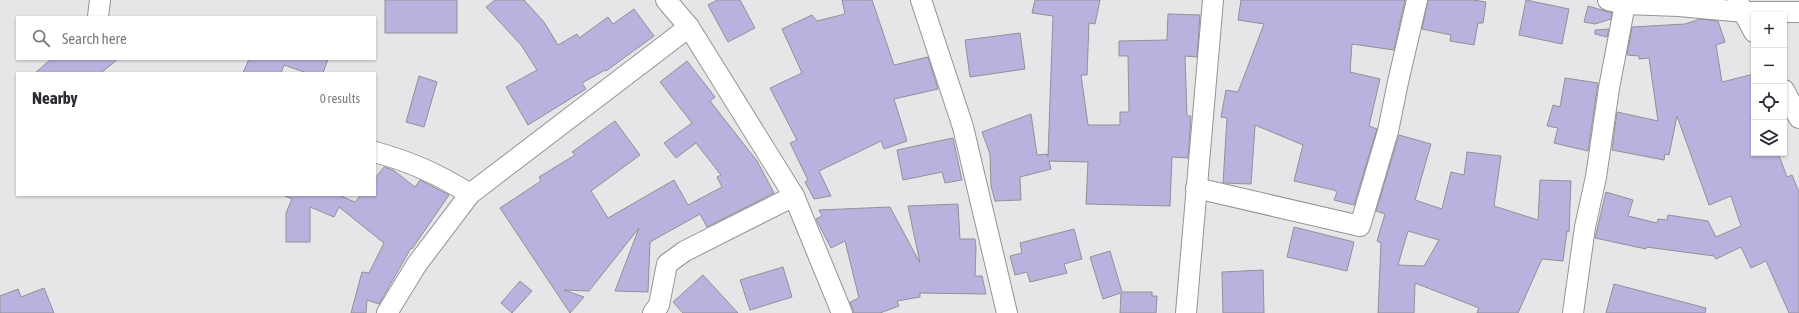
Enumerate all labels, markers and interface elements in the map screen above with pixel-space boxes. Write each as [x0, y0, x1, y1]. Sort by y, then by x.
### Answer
map controls [1751, 12, 1787, 156]
button: + [1751, 12, 1787, 48]
search box [16, 16, 376, 60]
icon: search [30, 27, 52, 49]
text: Search here [62, 30, 127, 47]
button: − [1751, 48, 1787, 84]
button: locate [1751, 84, 1787, 120]
text: Nearby [32, 88, 78, 108]
text: 0 results [320, 91, 360, 106]
button: layers [1751, 120, 1787, 156]

